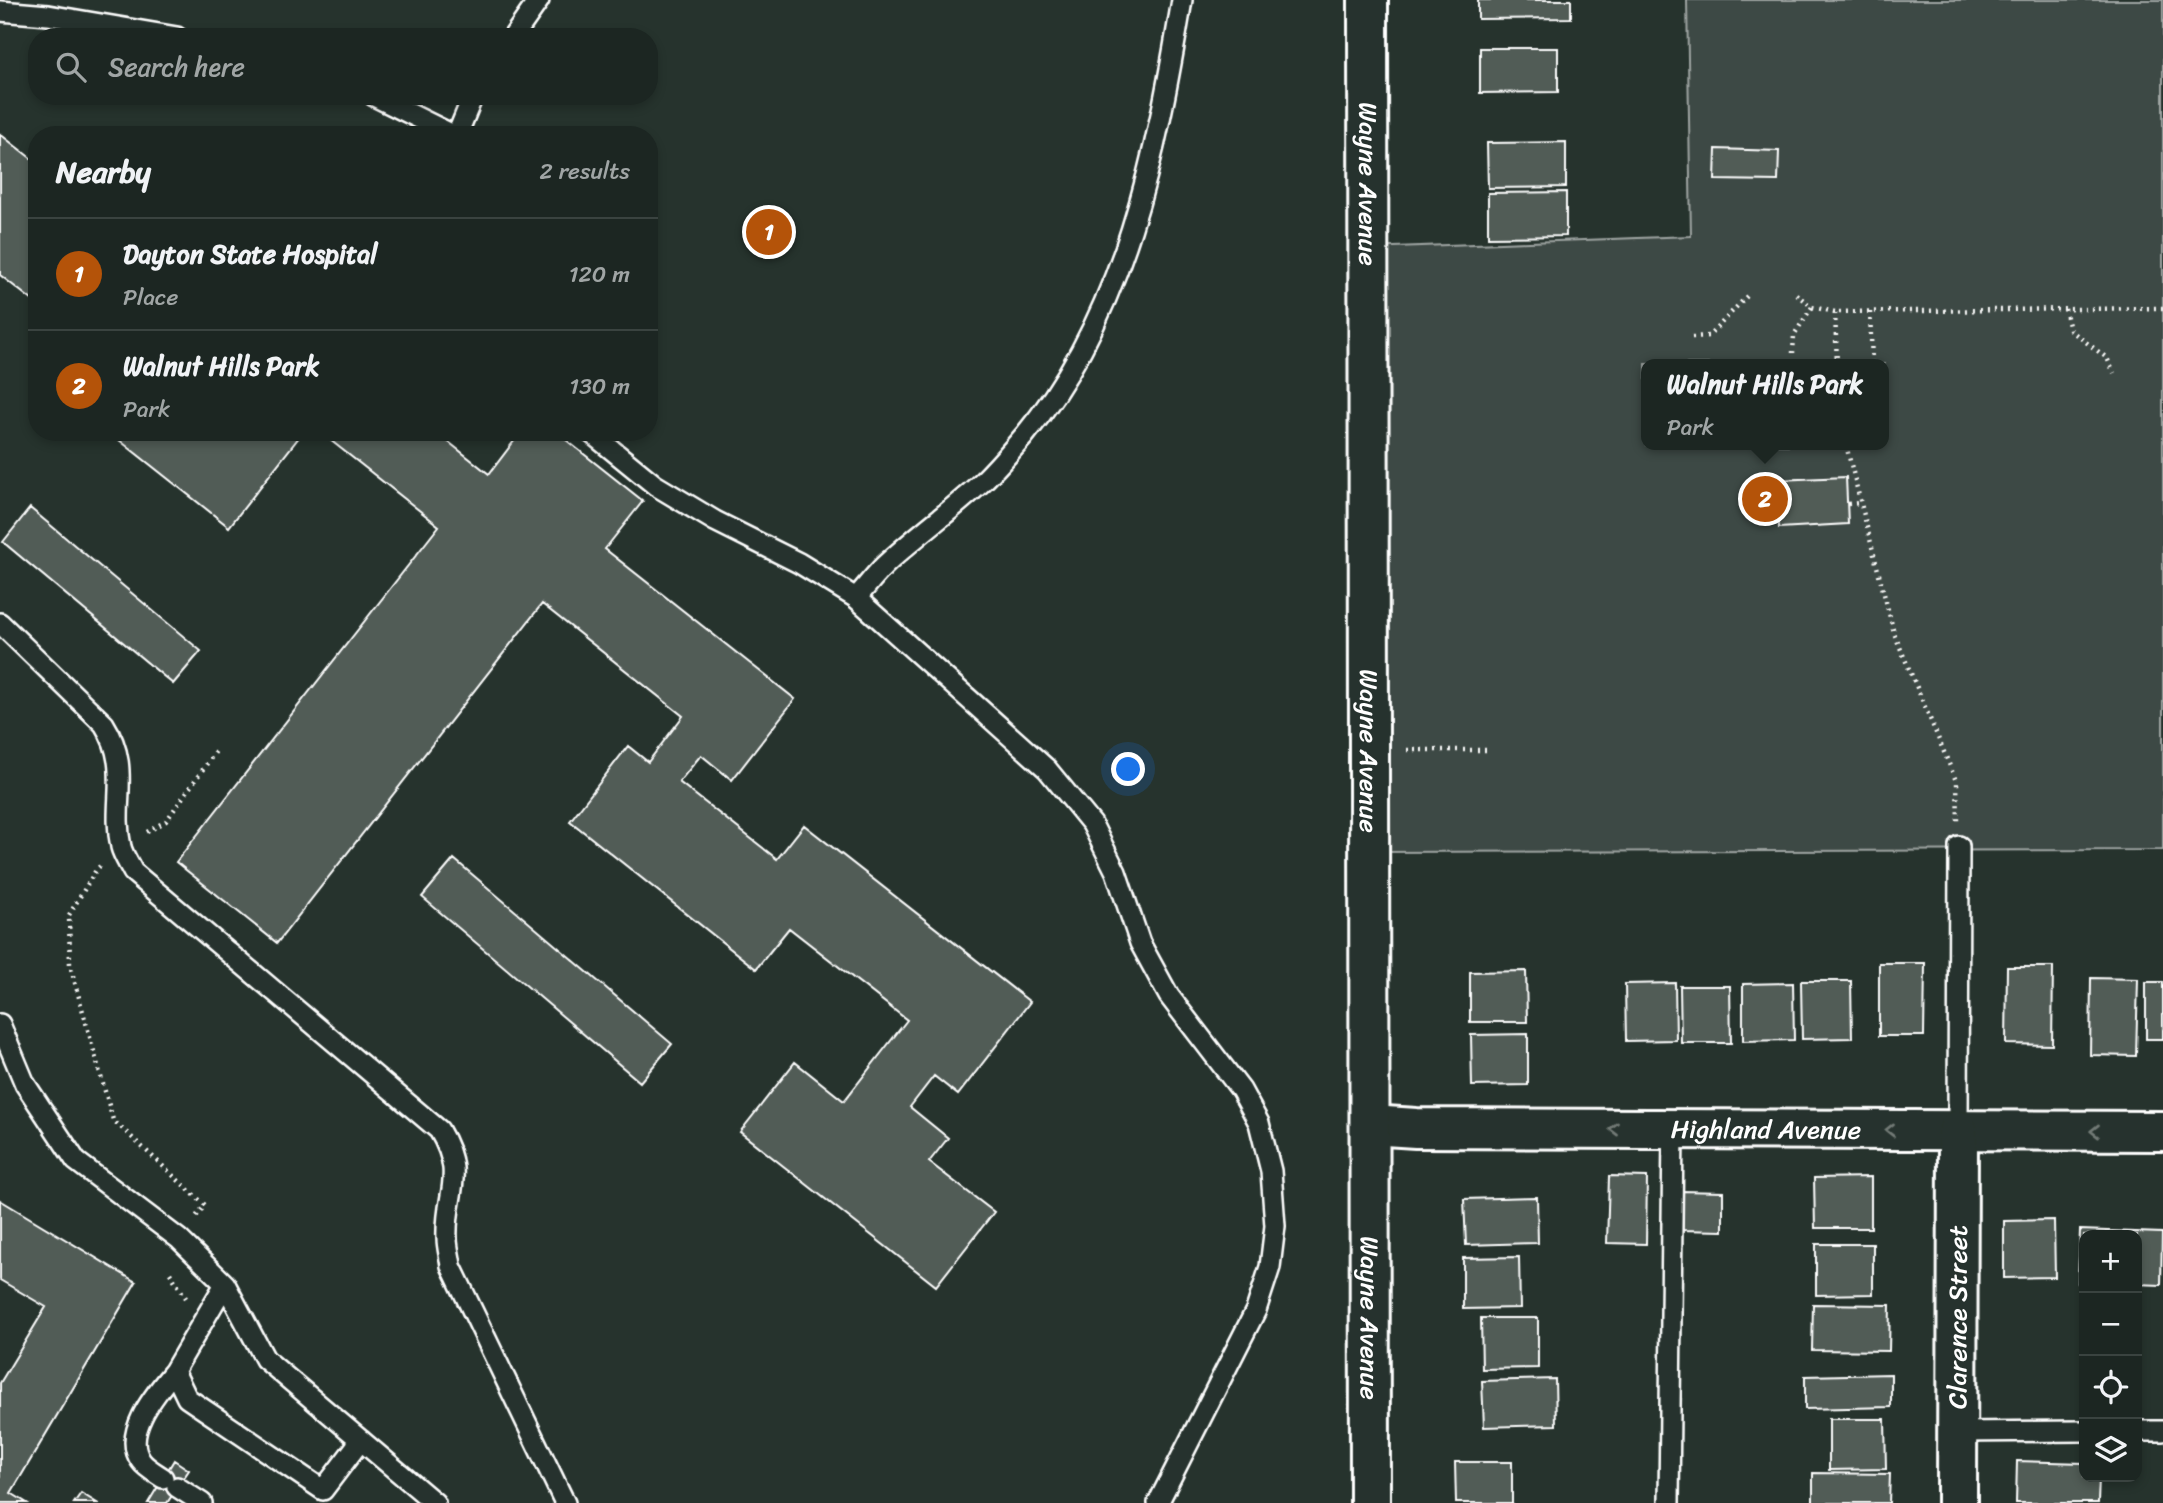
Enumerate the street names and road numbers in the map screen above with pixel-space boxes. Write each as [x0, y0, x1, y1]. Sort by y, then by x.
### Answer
street label: Wayne Avenue [1345, 102, 1391, 266]
street label: Wayne Avenue [1346, 669, 1392, 833]
street label: Highland Avenue [1671, 1106, 1861, 1153]
street label: Clarence Street [1934, 1225, 1981, 1409]
street label: Wayne Avenue [1347, 1236, 1393, 1400]

